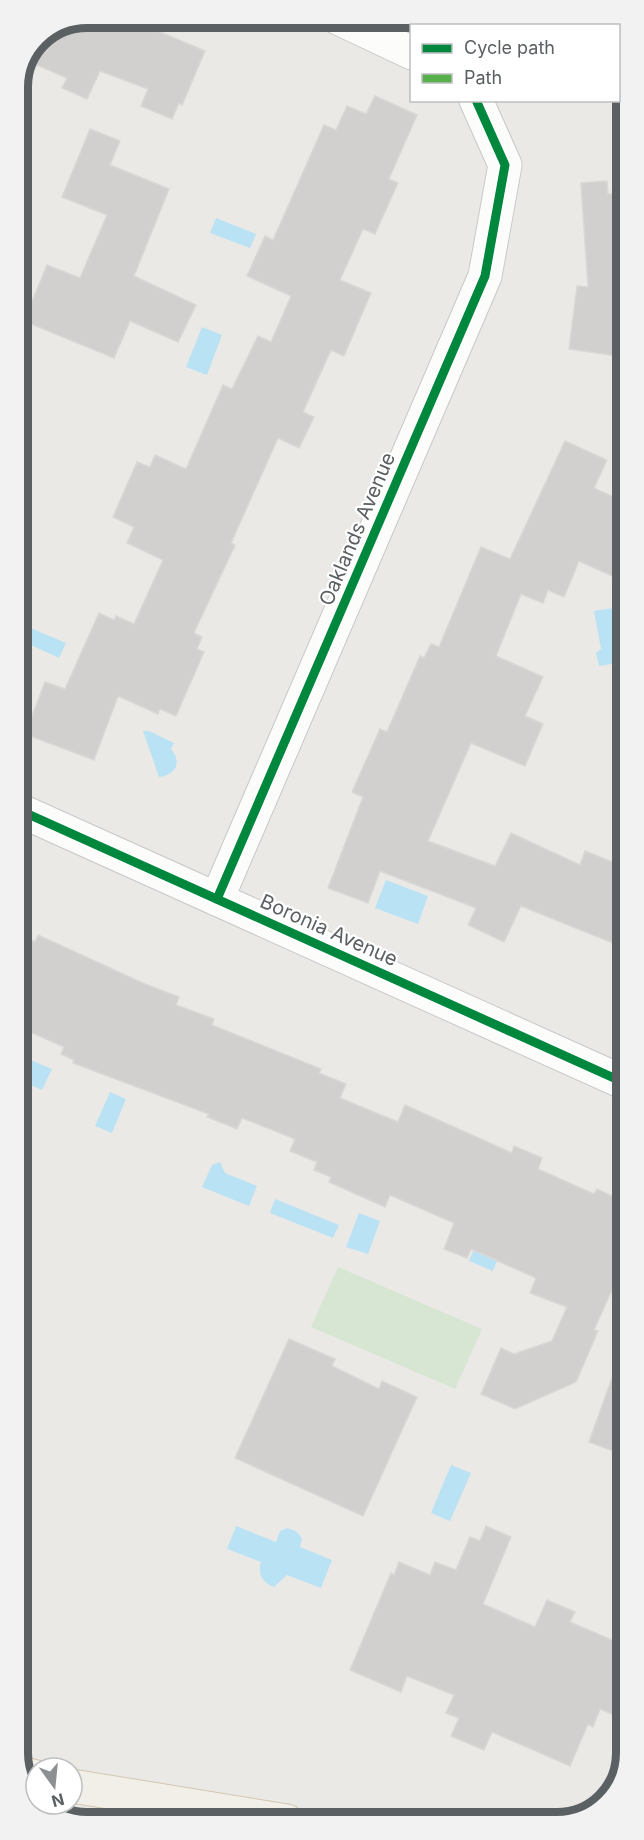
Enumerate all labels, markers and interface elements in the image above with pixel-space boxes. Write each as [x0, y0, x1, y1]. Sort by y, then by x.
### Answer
legend [410, 24, 620, 102]
text: Cycle path [464, 37, 555, 58]
text: Path [464, 67, 502, 88]
street label: Oaklands Avenue [314, 449, 400, 609]
street label: Boronia Avenue [256, 889, 402, 971]
north arrow [24, 1756, 84, 1816]
text: N [49, 1789, 66, 1812]

